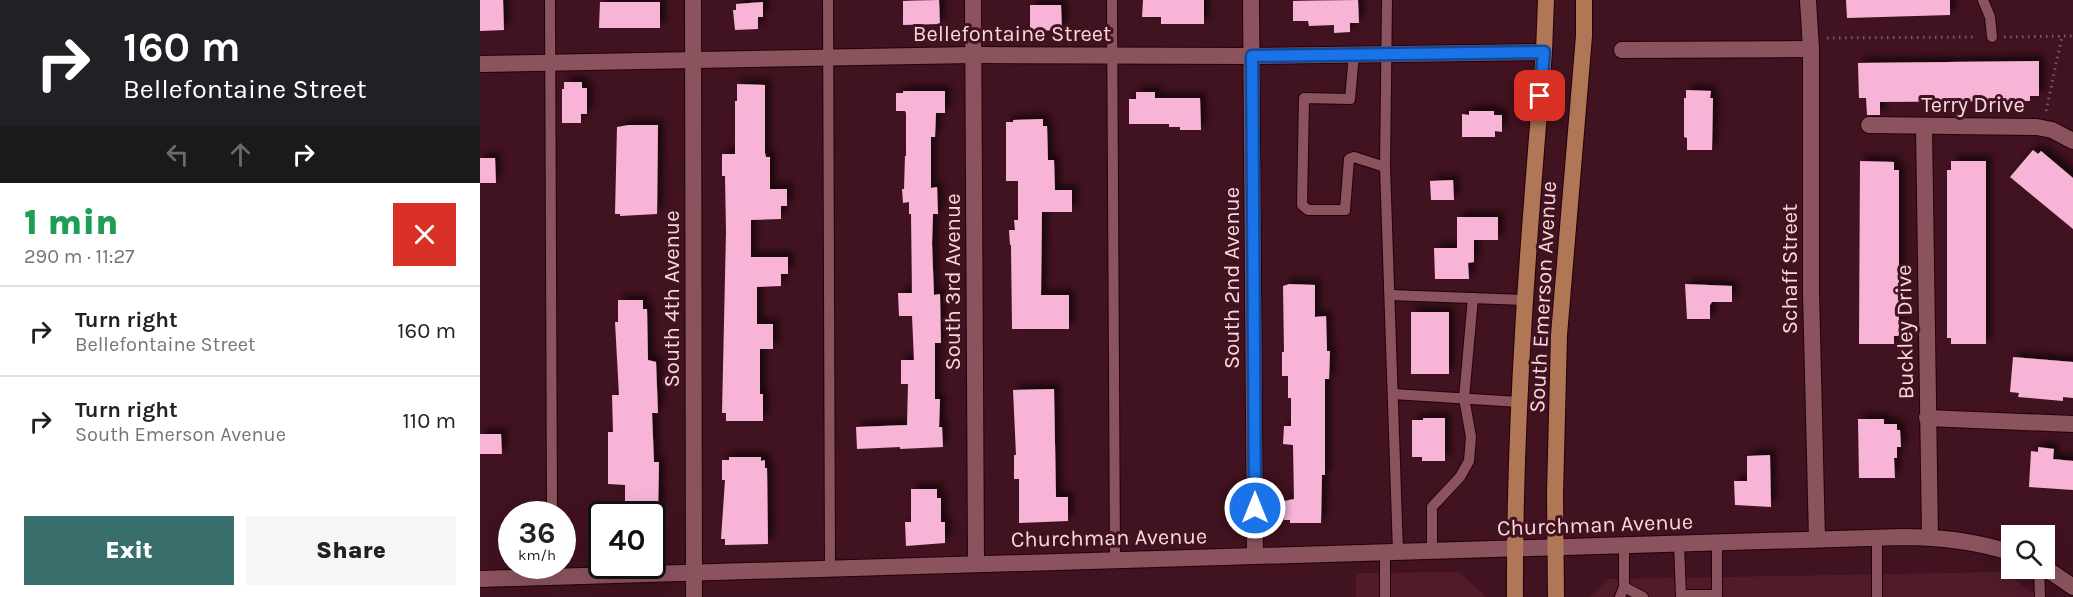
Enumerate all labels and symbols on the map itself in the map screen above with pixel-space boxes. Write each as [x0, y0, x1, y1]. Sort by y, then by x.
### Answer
street label: Bellefontaine Street [913, 21, 1111, 47]
pin [1514, 70, 1565, 121]
street label: Terry Drive [1921, 92, 2025, 118]
street label: South Emerson Avenue [1524, 180, 1562, 414]
street label: South 2nd Avenue [1219, 187, 1245, 369]
street label: South 3rd Avenue [940, 193, 966, 371]
street label: Schaff Street [1777, 204, 1803, 334]
street label: South 4th Avenue [659, 211, 685, 387]
street label: Buckley Drive [1891, 264, 1919, 400]
position arrow [1223, 476, 1287, 540]
speed limit sign: 40 [588, 501, 666, 579]
street label: Churchman Avenue [1497, 509, 1694, 541]
street label: Churchman Avenue [1011, 523, 1207, 553]

